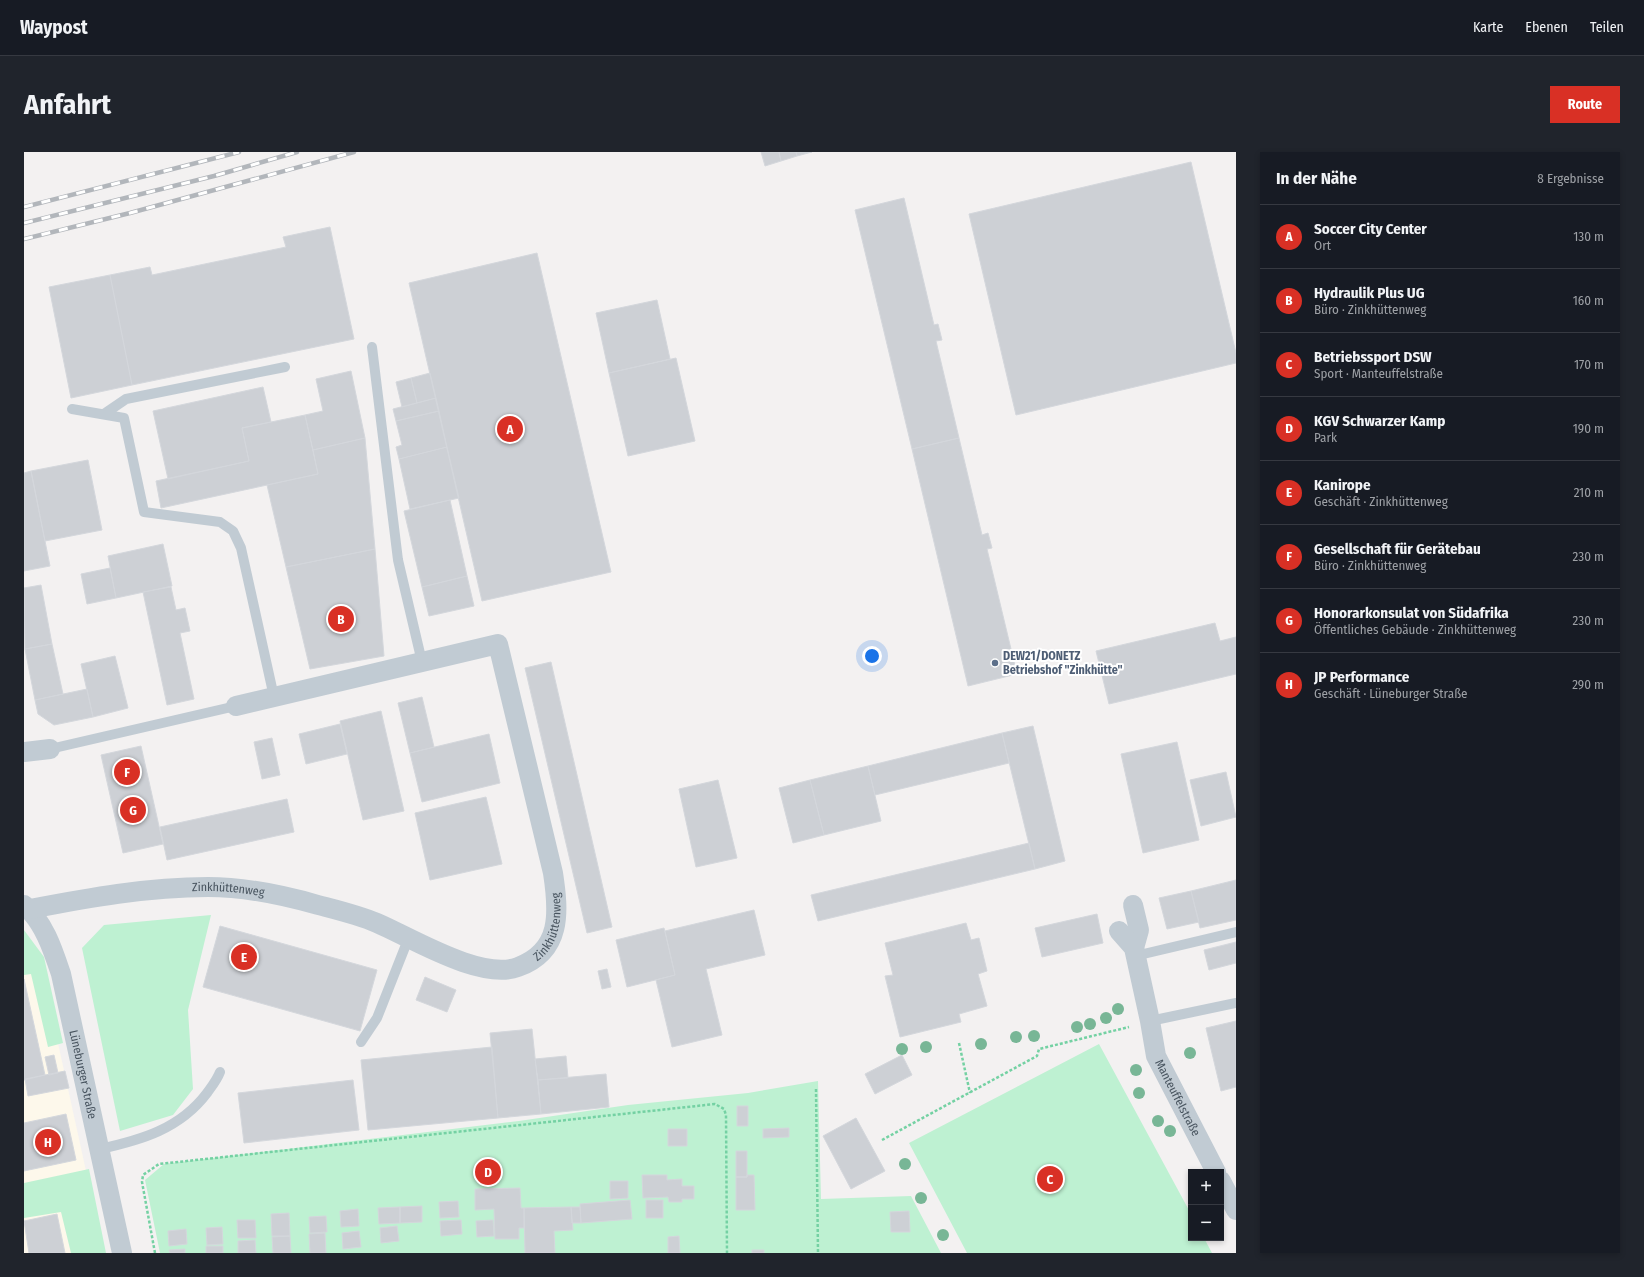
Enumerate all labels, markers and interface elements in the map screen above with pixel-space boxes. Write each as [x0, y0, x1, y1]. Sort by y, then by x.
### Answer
text: Waypost [20, 16, 88, 39]
text: Karte [1473, 19, 1503, 36]
text: Ebenen [1525, 19, 1568, 36]
text: Teilen [1590, 19, 1624, 36]
button: Route [1550, 86, 1620, 123]
text: Anfahrt [24, 88, 111, 121]
text: In der Nähe [1276, 168, 1357, 189]
text: 8 Ergebnisse [1537, 171, 1604, 186]
text: Soccer City Center [1314, 220, 1427, 238]
text: A [1285, 229, 1293, 244]
text: 130 m [1573, 229, 1604, 244]
text: Ort [1314, 238, 1331, 253]
text: Hydraulik Plus UG [1314, 284, 1425, 302]
text: B [1285, 293, 1293, 308]
text: 160 m [1573, 293, 1604, 308]
text: Büro · Zinkhüttenweg [1314, 302, 1426, 317]
text: Betriebssport DSW [1314, 348, 1432, 366]
text: C [1286, 357, 1292, 372]
text: 170 m [1574, 357, 1604, 372]
text: Sport · Manteuffelstraße [1314, 366, 1443, 381]
text: KGV Schwarzer Kamp [1314, 412, 1445, 430]
pin: A [497, 414, 523, 444]
text: D [1285, 421, 1293, 436]
text: 190 m [1573, 421, 1604, 436]
text: Park [1314, 430, 1337, 445]
text: Kanirope [1314, 476, 1371, 494]
text: E [1286, 485, 1292, 500]
text: 210 m [1574, 485, 1604, 500]
text: Geschäft · Zinkhüttenweg [1314, 494, 1448, 509]
text: Gesellschaft für Gerätebau [1314, 540, 1481, 558]
text: F [1286, 549, 1292, 564]
text: 230 m [1573, 549, 1604, 564]
text: Büro · Zinkhüttenweg [1314, 558, 1426, 573]
pin: B [328, 604, 354, 634]
text: Honorarkonsulat von Südafrika [1314, 604, 1509, 622]
text: G [1285, 613, 1293, 628]
text: 230 m [1573, 613, 1604, 628]
text: Öffentliches Gebäude · Zinkhüttenweg [1314, 622, 1516, 637]
your location [862, 646, 882, 666]
place label: DEW21/DONETZ Betriebshof "Zinkhütte" [1003, 649, 1123, 677]
marker: DEW21/DONETZ Betriebshof "Zinkhütte" [990, 658, 1000, 668]
text: JP Performance [1314, 668, 1409, 686]
text: H [1285, 677, 1293, 692]
text: 290 m [1572, 677, 1604, 692]
text: Geschäft · Lüneburger Straße [1314, 686, 1468, 701]
pin: F [114, 757, 140, 787]
pin: G [120, 795, 146, 825]
street label: Zinkhüttenweg [192, 880, 266, 899]
street label: Zinkhüttenweg [530, 892, 563, 964]
pin: E [231, 942, 257, 972]
street label: Lüneburger Straße [66, 1029, 99, 1120]
street label: Manteuffelstraße [1152, 1057, 1203, 1139]
pin: H [35, 1127, 61, 1157]
pin: D [475, 1157, 501, 1187]
pin: C [1037, 1164, 1063, 1194]
map controls [1188, 1169, 1224, 1241]
button: + [1188, 1169, 1224, 1205]
button: − [1188, 1205, 1224, 1241]

